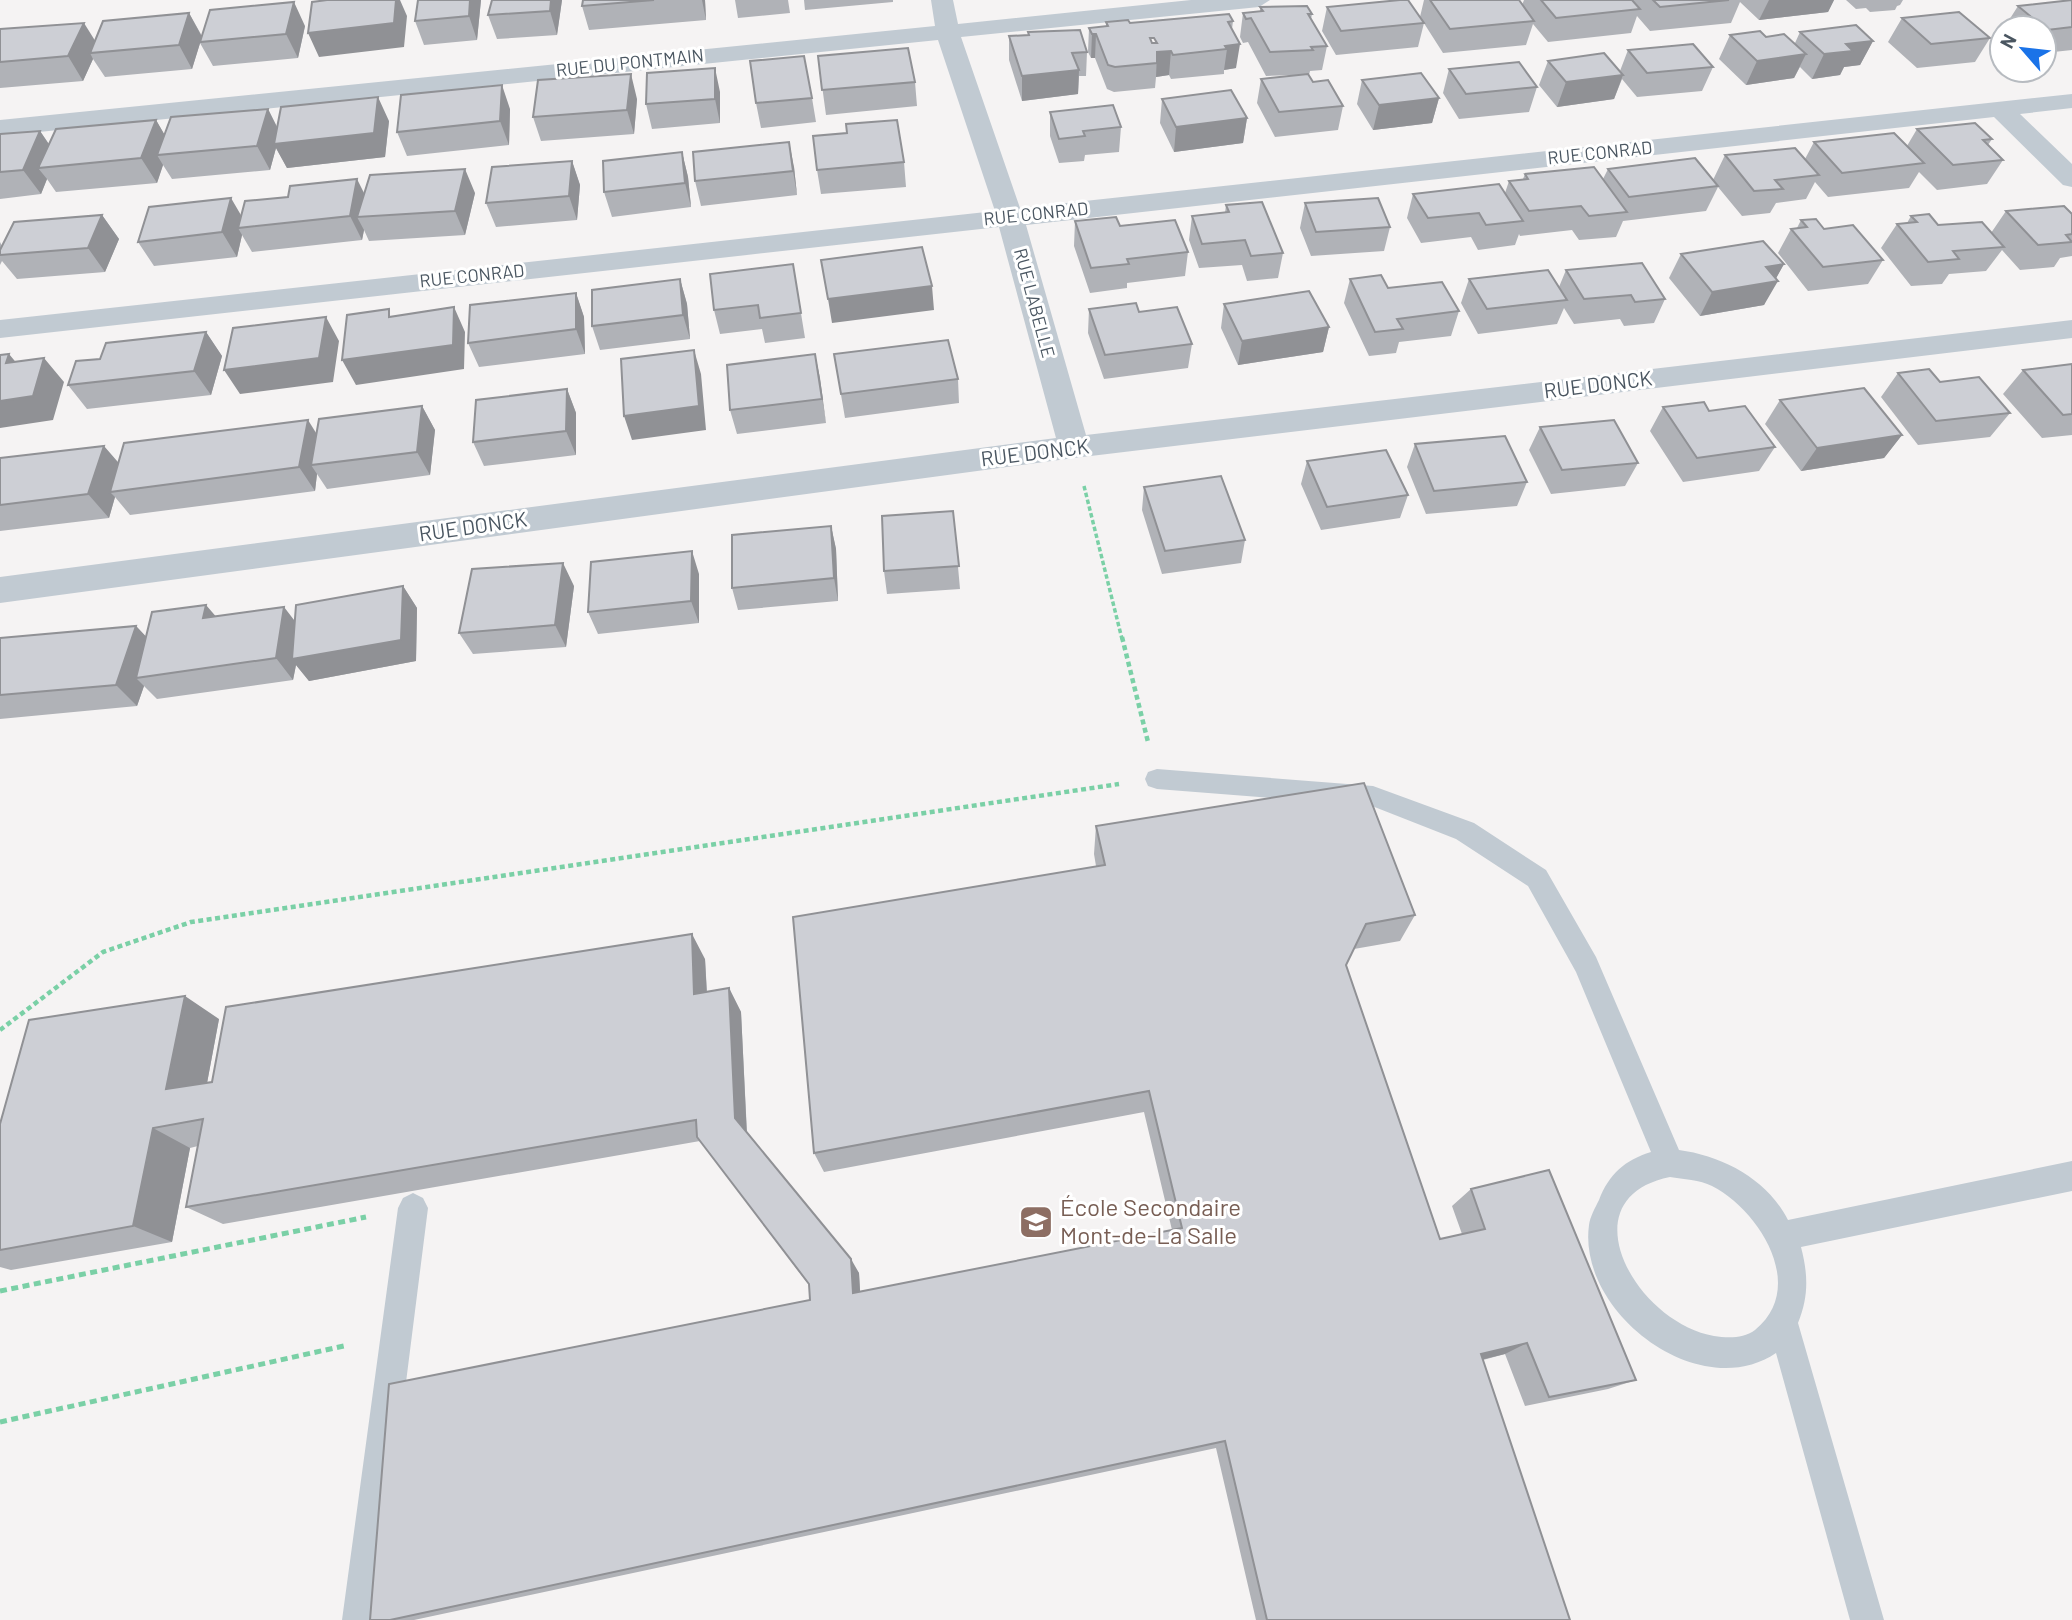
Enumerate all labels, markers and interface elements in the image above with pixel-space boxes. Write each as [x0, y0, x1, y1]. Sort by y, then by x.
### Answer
north arrow [1988, 14, 2058, 84]
text: N [1994, 30, 2021, 52]
street label: RUE DU PONTMAIN [555, 43, 705, 81]
street label: RUE CONRAD [1546, 136, 1653, 168]
street label: RUE CONRAD [982, 197, 1089, 229]
street label: RUE LABELLE [1010, 246, 1060, 360]
street label: RUE CONRAD [418, 259, 525, 291]
street label: RUE DONCK [1542, 364, 1654, 403]
street label: RUE DONCK [979, 432, 1091, 471]
street label: RUE DONCK [417, 506, 529, 545]
place label: École Secondaire Mont-de-La Salle [1060, 1192, 1241, 1249]
school or university icon: École Secondaire Mont-de-La Salle [1017, 1203, 1055, 1241]

